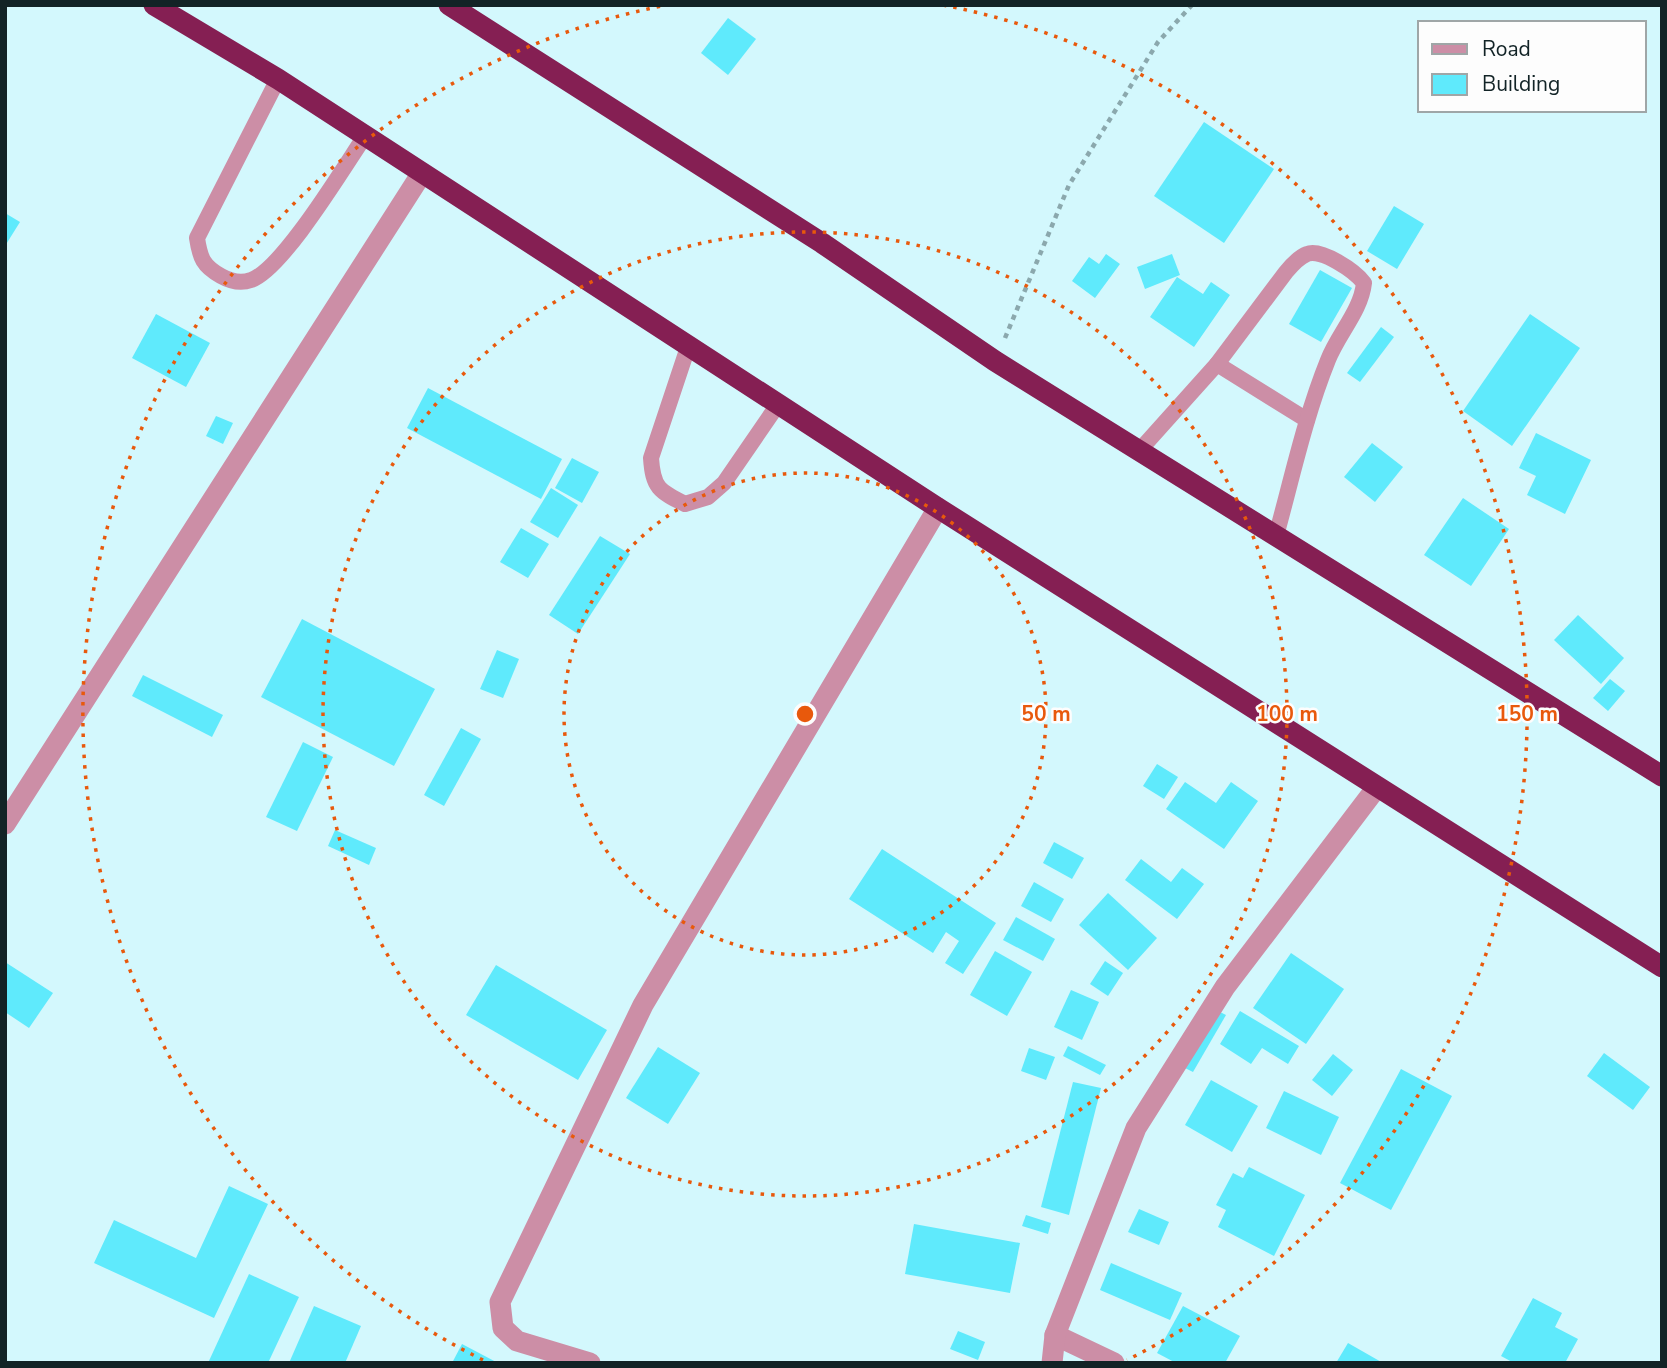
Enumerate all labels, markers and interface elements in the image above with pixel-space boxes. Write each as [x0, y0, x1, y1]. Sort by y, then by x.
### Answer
legend [1418, 21, 1646, 112]
text: Road [1482, 35, 1531, 63]
text: Building [1482, 70, 1560, 98]
text: 50 m [1021, 700, 1071, 728]
text: 100 m [1256, 700, 1318, 728]
text: 150 m [1496, 700, 1558, 728]
centre of rings [793, 702, 817, 726]

